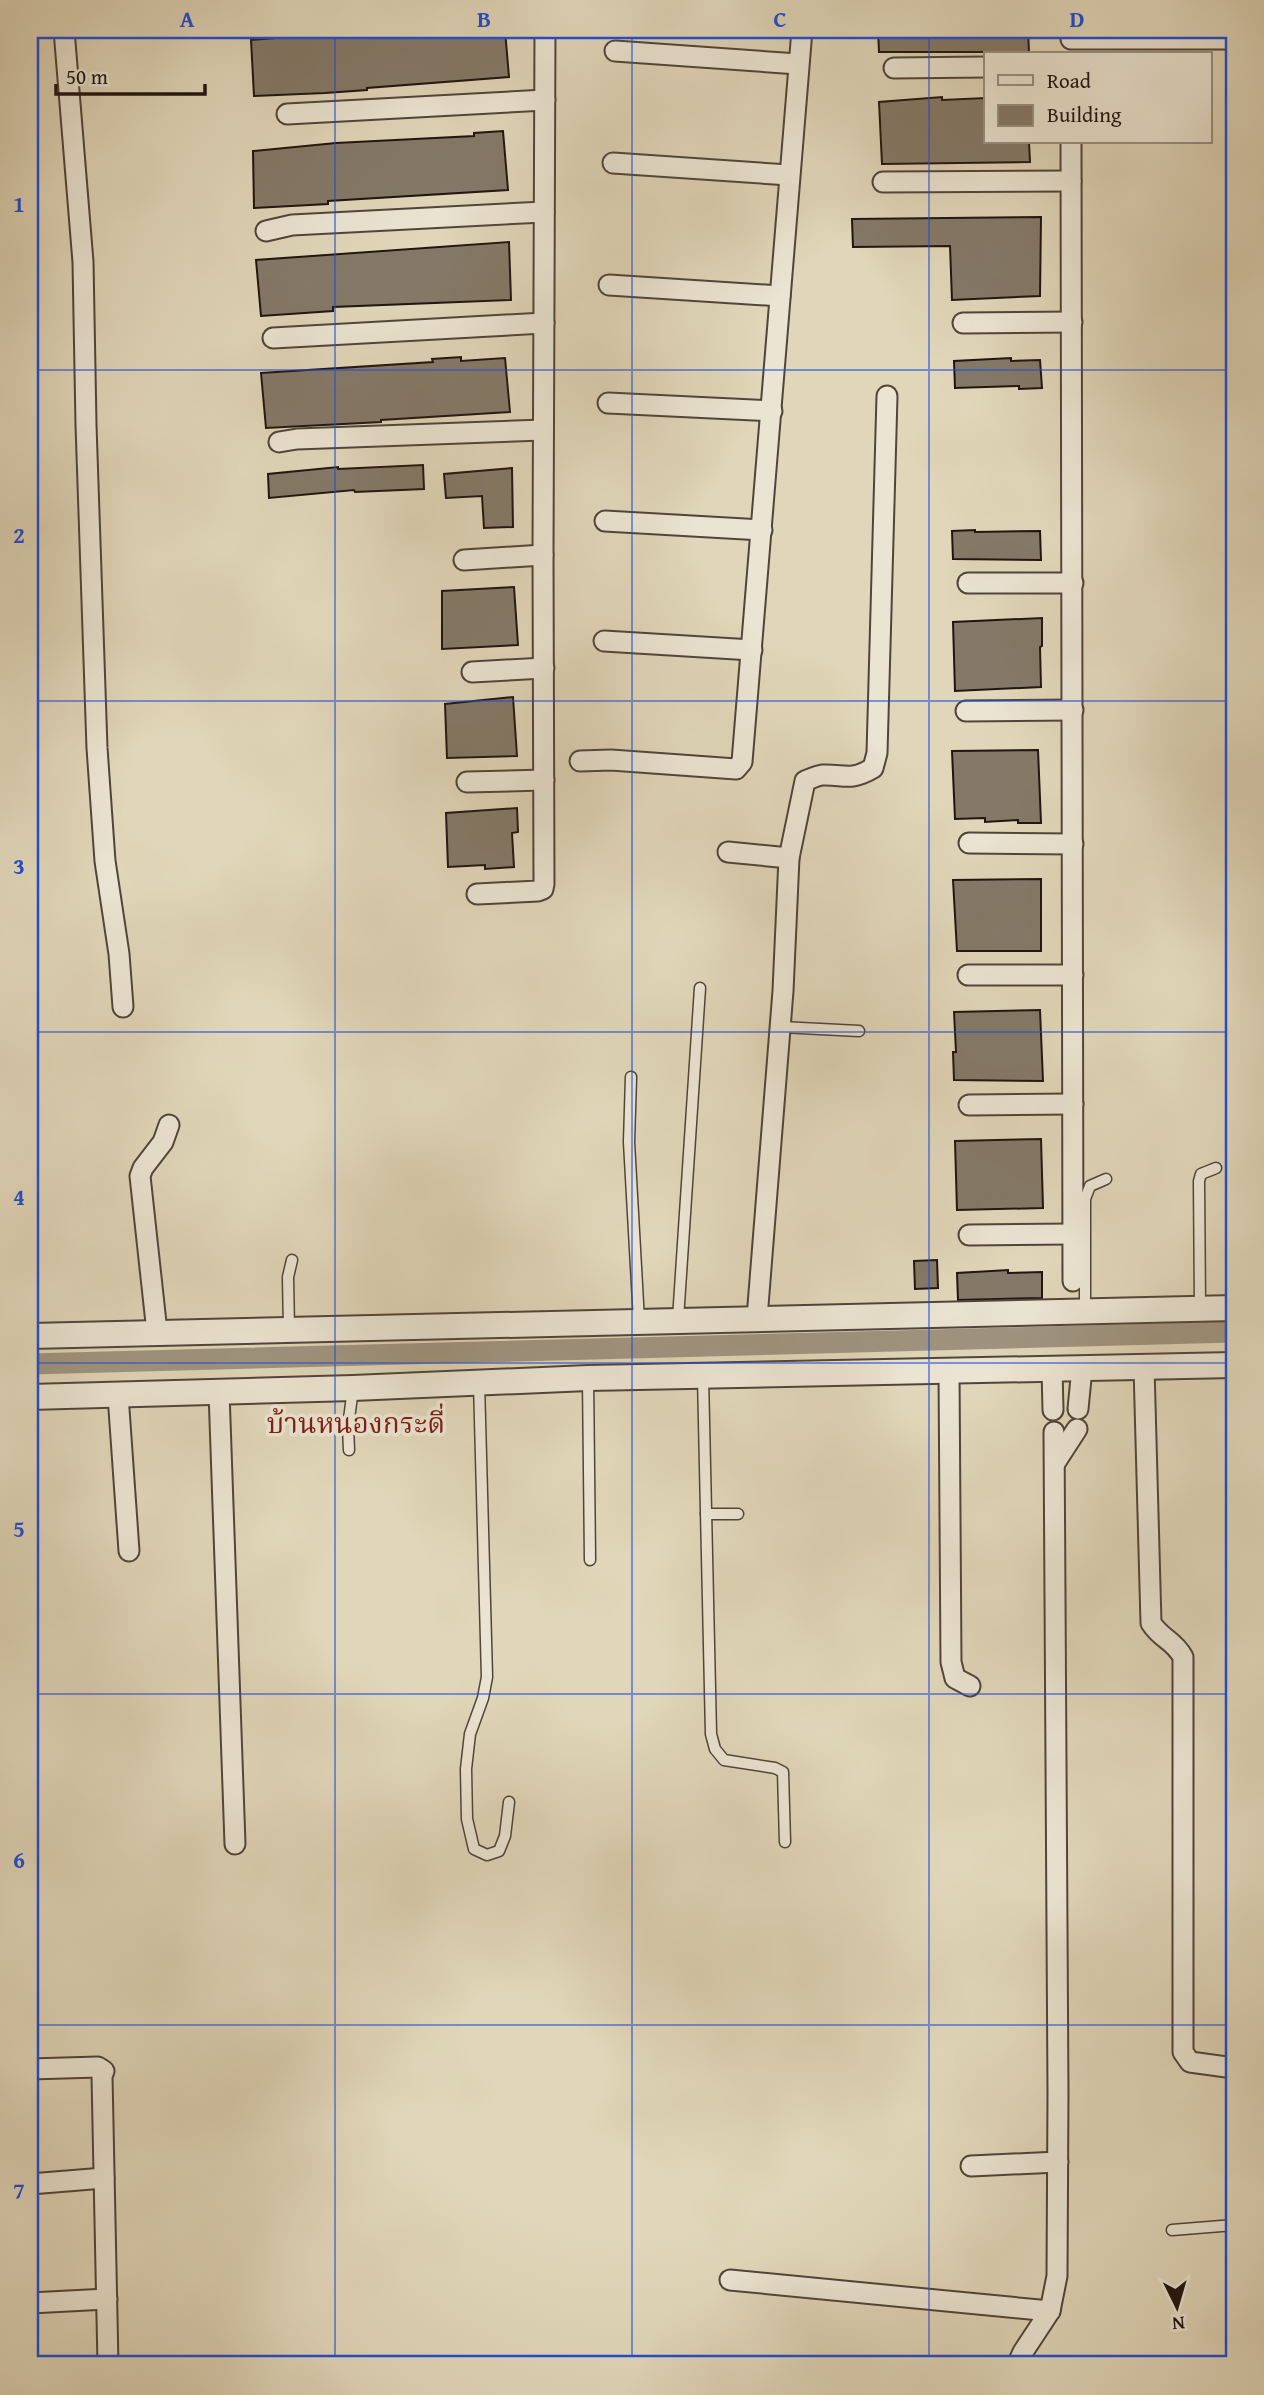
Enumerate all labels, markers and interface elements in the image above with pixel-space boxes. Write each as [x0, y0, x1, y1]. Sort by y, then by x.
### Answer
text: A [180, 2, 195, 35]
text: B [477, 2, 491, 35]
text: C [773, 2, 787, 35]
text: D [1070, 2, 1085, 35]
scale bar [56, 52, 205, 96]
legend [984, 52, 1212, 144]
text: 50 m [66, 61, 108, 92]
text: Road [1047, 65, 1092, 96]
text: Building [1047, 99, 1122, 130]
text: 1 [13, 187, 25, 220]
text: 2 [13, 518, 25, 551]
text: 3 [13, 849, 25, 882]
text: 4 [13, 1180, 25, 1213]
district label: บ้านหนองกระดี่ [267, 1402, 445, 1443]
text: 5 [13, 1512, 25, 1545]
text: 6 [13, 1843, 25, 1876]
text: 7 [13, 2174, 25, 2207]
north arrow [1142, 2272, 1212, 2342]
text: N [1171, 2309, 1186, 2338]

